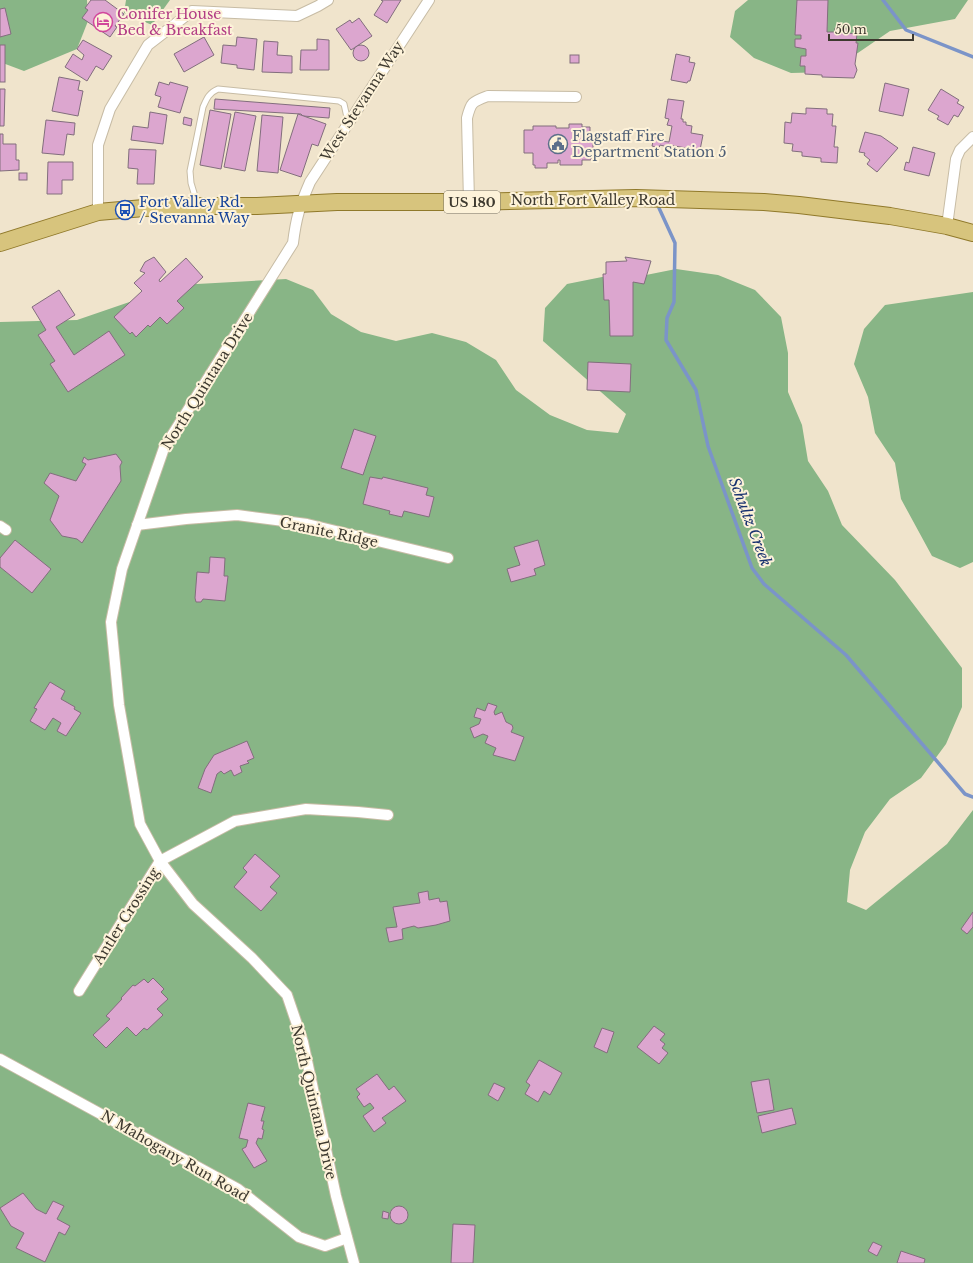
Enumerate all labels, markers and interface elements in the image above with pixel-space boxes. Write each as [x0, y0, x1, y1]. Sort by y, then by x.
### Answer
place label: Conifer House Bed & Breakfast [117, 5, 233, 39]
hotel icon: Conifer House Bed & Breakfast [92, 11, 114, 33]
scale bar [829, 16, 913, 42]
text: 50 m [835, 22, 867, 37]
street label: West Stevanna Way [316, 38, 408, 165]
place label: Flagstaff Fire Department Station 5 [572, 127, 727, 161]
public building icon: Flagstaff Fire Department Station 5 [547, 133, 569, 155]
road number: US 180 [444, 191, 500, 213]
street label: North Fort Valley Road [511, 191, 676, 209]
place label: Fort Valley Rd. / Stevanna Way [139, 193, 250, 227]
bus stop icon: Fort Valley Rd. / Stevanna Way [114, 199, 136, 221]
street label: North Quintana Drive [157, 309, 257, 453]
water label: Schultz Creek [725, 475, 776, 569]
street label: Granite Ridge [278, 513, 380, 551]
street label: Antler Crossing [88, 864, 163, 969]
street label: North Quintana Drive [287, 1023, 341, 1181]
street label: N Mahogany Run Road [98, 1106, 253, 1206]

